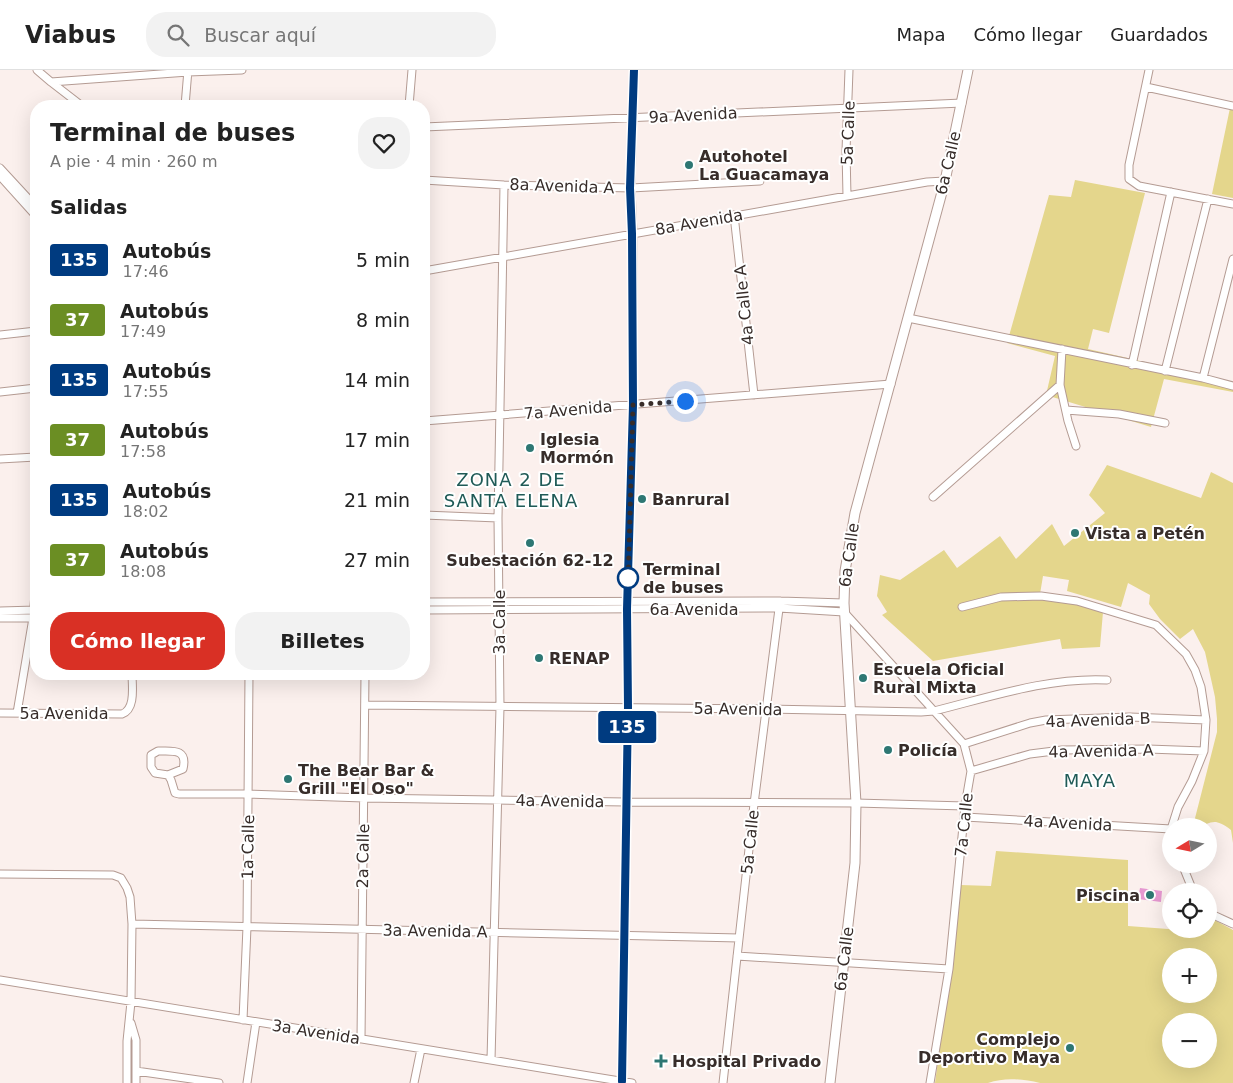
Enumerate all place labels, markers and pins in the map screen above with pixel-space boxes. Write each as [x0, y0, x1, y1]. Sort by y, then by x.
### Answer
place label: Autohotel La Guacamaya [699, 147, 829, 184]
marker: Autohotel La Guacamaya [683, 159, 695, 171]
place label: Iglesia Mormón [540, 430, 614, 467]
marker: Iglesia Mormón [524, 442, 536, 454]
place label: Banrural [652, 490, 730, 509]
marker: Banrural [636, 493, 648, 505]
place label: Vista a Petén [1085, 524, 1205, 543]
marker: Vista a Petén [1069, 527, 1081, 539]
marker: Subestación 62-12 [524, 537, 536, 549]
place label: Subestación 62-12 [446, 551, 614, 570]
place label: Terminal de buses [643, 560, 724, 597]
marker: Terminal de buses [617, 567, 639, 589]
place label: RENAP [549, 649, 610, 668]
marker: RENAP [533, 652, 545, 664]
place label: Escuela Oficial Rural Mixta [873, 660, 1004, 697]
marker: Escuela Oficial Rural Mixta [857, 672, 869, 684]
place label: Policía [898, 741, 957, 760]
marker: Policía [882, 744, 894, 756]
place label: The Bear Bar & Grill "El Oso" [298, 761, 434, 798]
marker: The Bear Bar & Grill "El Oso" [282, 773, 294, 785]
place label: Piscina [1076, 886, 1140, 905]
marker: Piscina [1144, 889, 1156, 901]
place label: Complejo Deportivo Maya [918, 1030, 1060, 1067]
marker: Complejo Deportivo Maya [1064, 1042, 1076, 1054]
place label: Hospital Privado [672, 1052, 821, 1071]
marker: Hospital Privado [654, 1054, 668, 1068]

